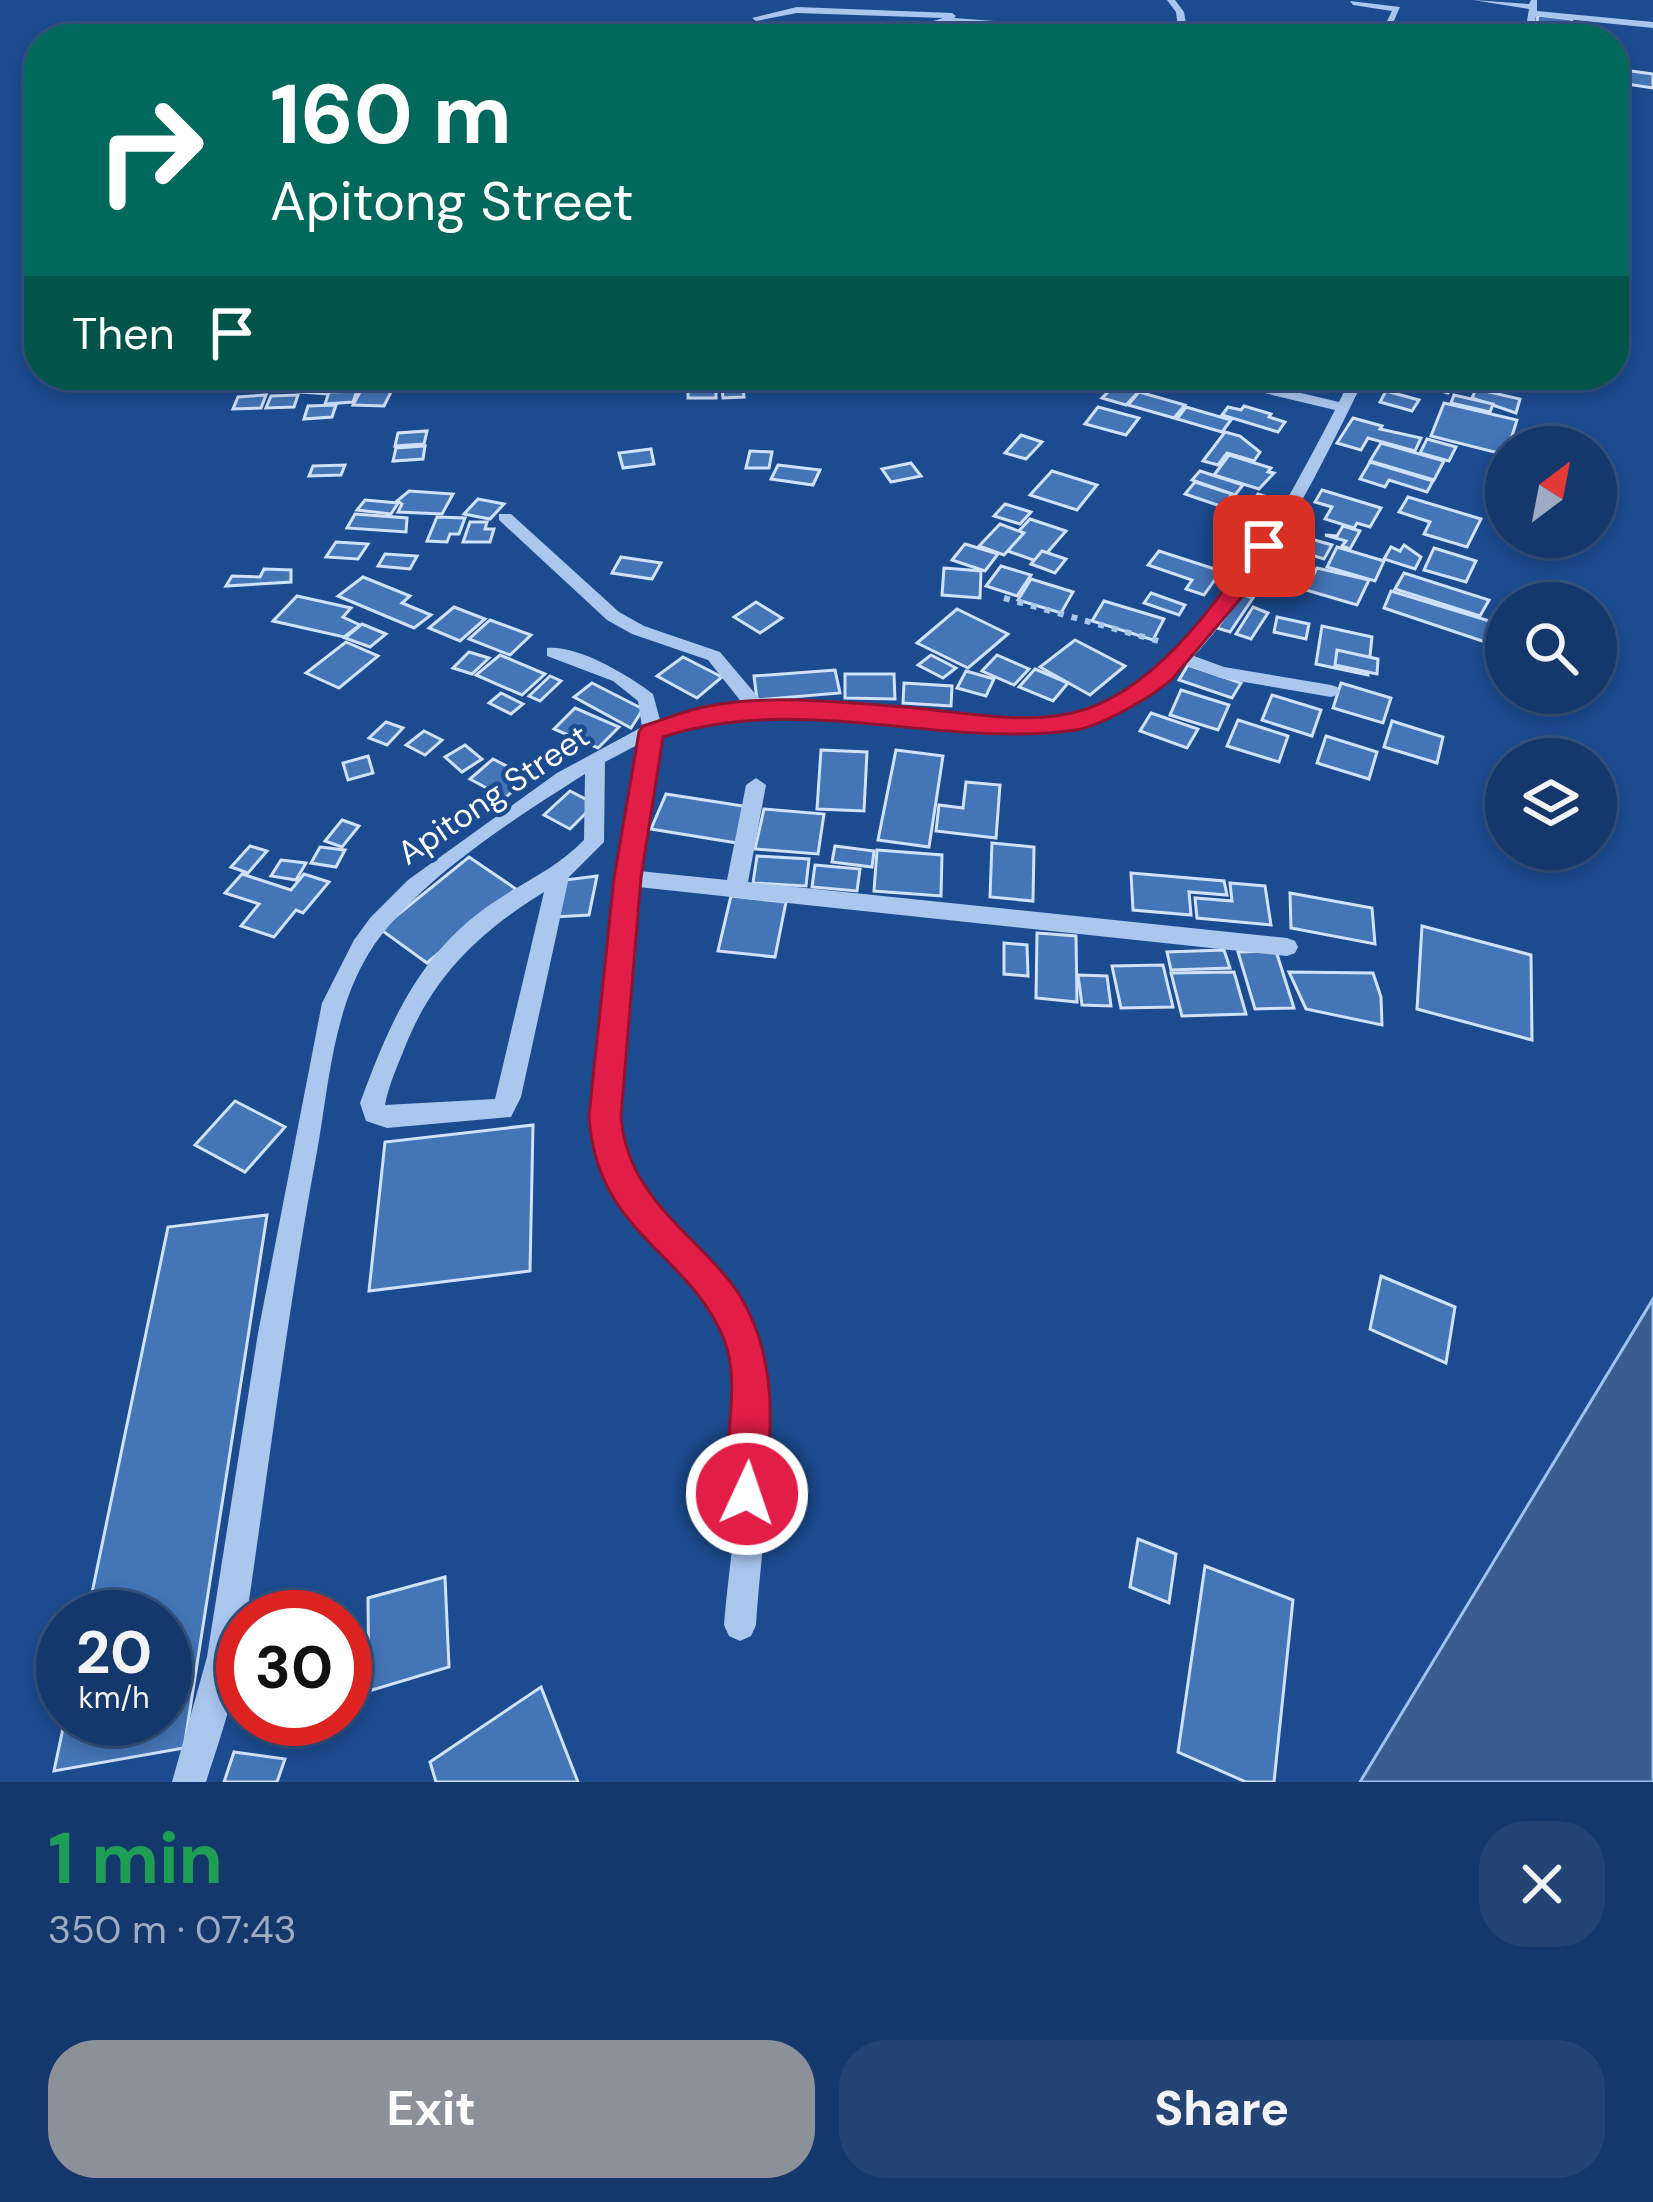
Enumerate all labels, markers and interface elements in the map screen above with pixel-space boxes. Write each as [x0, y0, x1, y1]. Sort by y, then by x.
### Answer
text: 160 m [270, 60, 512, 169]
icon: right [72, 72, 228, 228]
text: Apitong Street [270, 166, 634, 237]
icon: arrive [199, 300, 265, 366]
text: Then [72, 304, 175, 363]
north arrow [1485, 426, 1617, 558]
map controls [1485, 426, 1617, 870]
pin [1213, 495, 1315, 597]
icon: arrive [1231, 513, 1297, 579]
button: search [1485, 582, 1617, 714]
street label: Apitong Street [389, 714, 597, 874]
button: layers [1485, 738, 1617, 870]
position arrow [684, 1431, 810, 1557]
speed limit sign: 30 [216, 1590, 372, 1746]
text: 20 [76, 1613, 152, 1692]
text: km/h [79, 1678, 149, 1717]
text: 1 min [48, 1812, 223, 1905]
button: close [1479, 1821, 1605, 1947]
text: 350 m · 07:43 [48, 1904, 297, 1955]
button: Exit [48, 2040, 815, 2178]
button: Share [839, 2040, 1605, 2178]

